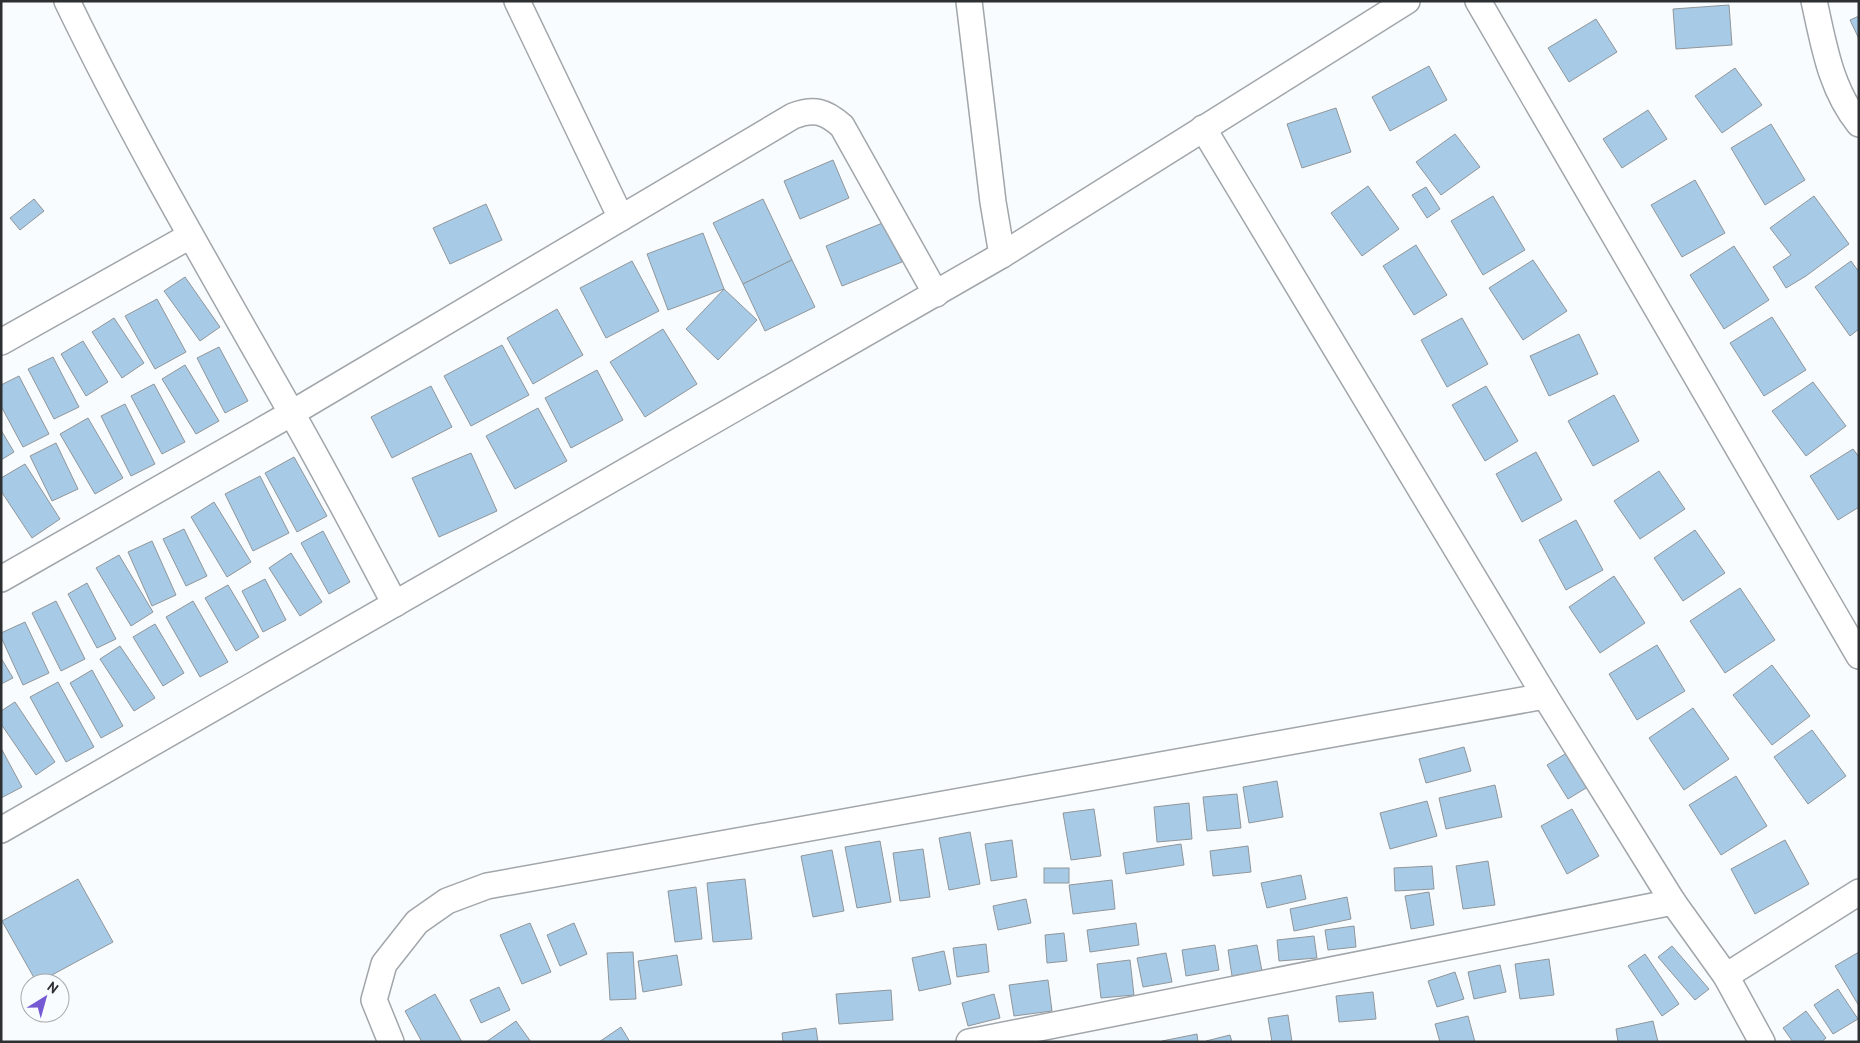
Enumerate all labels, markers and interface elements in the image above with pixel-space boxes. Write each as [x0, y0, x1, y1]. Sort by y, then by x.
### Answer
north arrow [20, 973, 70, 1023]
text: N [44, 978, 62, 998]

